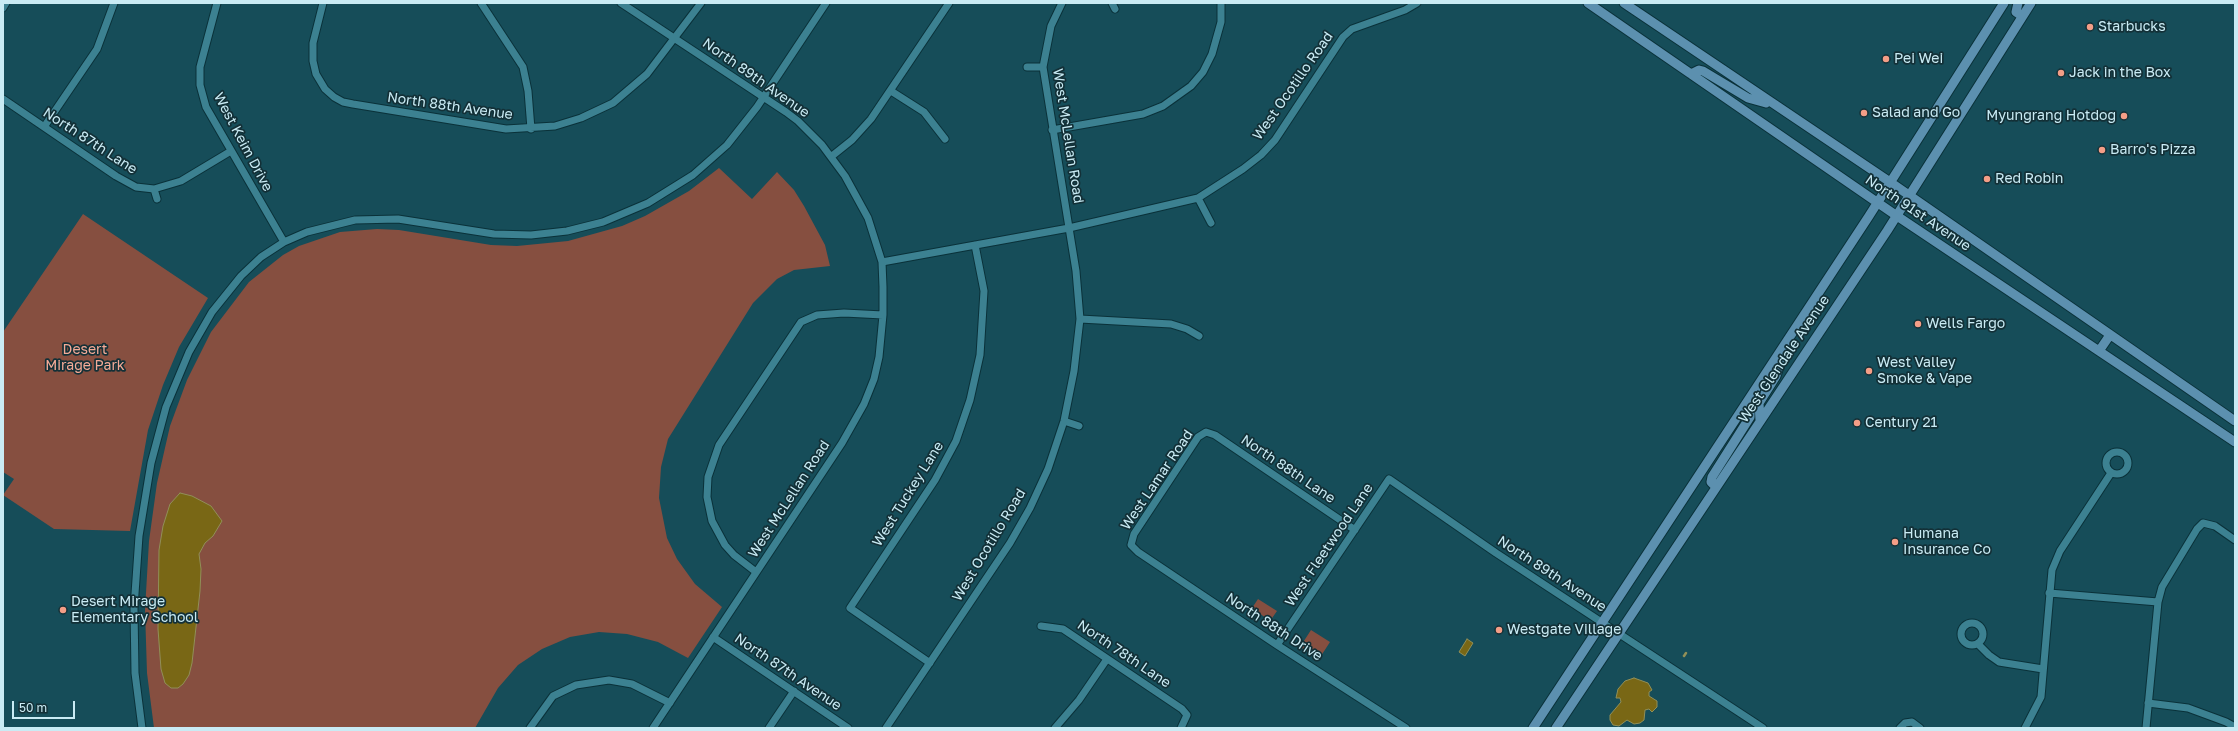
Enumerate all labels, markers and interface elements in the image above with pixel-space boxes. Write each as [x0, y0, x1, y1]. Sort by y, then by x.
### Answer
place label: Starbucks [2098, 19, 2166, 35]
marker: Starbucks [2085, 22, 2095, 32]
street label: West Ocotillo Road [1249, 29, 1337, 143]
street label: North 89th Avenue [699, 35, 813, 121]
place label: Pei Wei [1894, 51, 1943, 67]
marker: Pei Wei [1881, 54, 1891, 64]
place label: Jack in the Box [2069, 65, 2171, 81]
street label: West McLellan Road [1049, 67, 1087, 205]
marker: Jack in the Box [2056, 68, 2066, 78]
street label: North 88th Avenue [386, 89, 514, 123]
street label: West Keim Drive [210, 90, 276, 194]
street label: North 87th Lane [40, 104, 140, 178]
place label: Salad and Go [1872, 105, 1960, 121]
marker: Salad and Go [1859, 108, 1869, 118]
place label: Myungrang Hotdog [1986, 108, 2116, 124]
marker: Myungrang Hotdog [2119, 111, 2129, 121]
place label: Barro's Pizza [2110, 142, 2196, 158]
marker: Barro's Pizza [2097, 145, 2107, 155]
street label: North 91st Avenue [1862, 171, 1974, 255]
place label: Red Robin [1995, 171, 2063, 187]
marker: Red Robin [1982, 174, 1992, 184]
street label: West Glendale Avenue [1735, 292, 1833, 426]
place label: Wells Fargo [1926, 316, 2005, 332]
marker: Wells Fargo [1913, 319, 1923, 329]
park label: Desert Mirage Park [45, 342, 125, 374]
place label: West Valley Smoke & Vape [1877, 355, 1972, 388]
marker: West Valley Smoke & Vape [1864, 366, 1874, 376]
place label: Century 21 [1865, 415, 1937, 431]
marker: Century 21 [1852, 418, 1862, 428]
street label: West Lamar Road [1117, 427, 1197, 533]
street label: North 88th Lane [1238, 431, 1338, 507]
street label: West McLellan Road [745, 437, 833, 561]
street label: West Tuckey Lane [869, 438, 947, 550]
street label: West Fleetwood Lane [1281, 480, 1377, 610]
street label: West Ocotillo Road [949, 486, 1029, 604]
place label: Humana Insurance Co [1903, 526, 1991, 558]
street label: North 89th Avenue [1494, 532, 1610, 616]
marker: Humana Insurance Co [1890, 537, 1900, 547]
street label: North 88th Drive [1222, 589, 1326, 665]
place label: Desert Mirage Elementary School [71, 594, 198, 626]
marker: Desert Mirage Elementary School [58, 605, 68, 615]
street label: North 78th Lane [1074, 617, 1174, 691]
place label: Westgate Village [1507, 622, 1621, 638]
marker: Westgate Village [1494, 625, 1504, 635]
street label: North 87th Avenue [731, 630, 845, 714]
scale bar [14, 693, 77, 719]
text: 50 m [19, 700, 47, 715]

